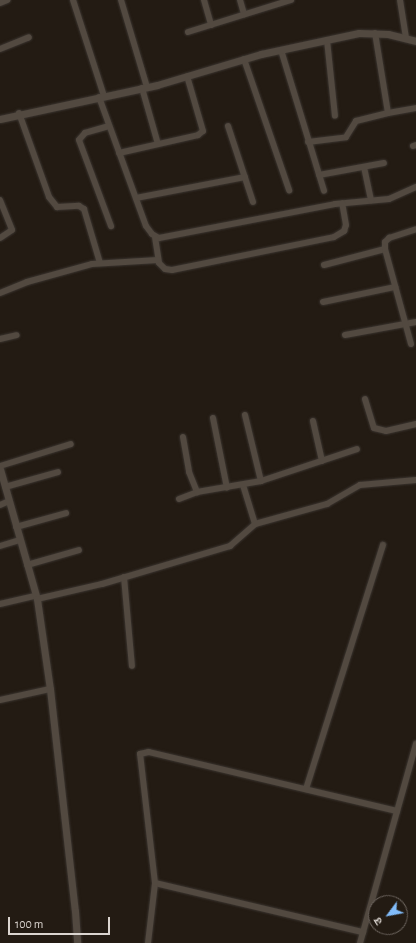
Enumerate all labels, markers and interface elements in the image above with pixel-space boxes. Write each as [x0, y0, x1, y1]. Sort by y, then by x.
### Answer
north arrow [368, 895, 408, 935]
scale bar [10, 909, 112, 935]
text: उ [372, 915, 385, 927]
text: 100 m [15, 918, 43, 930]

